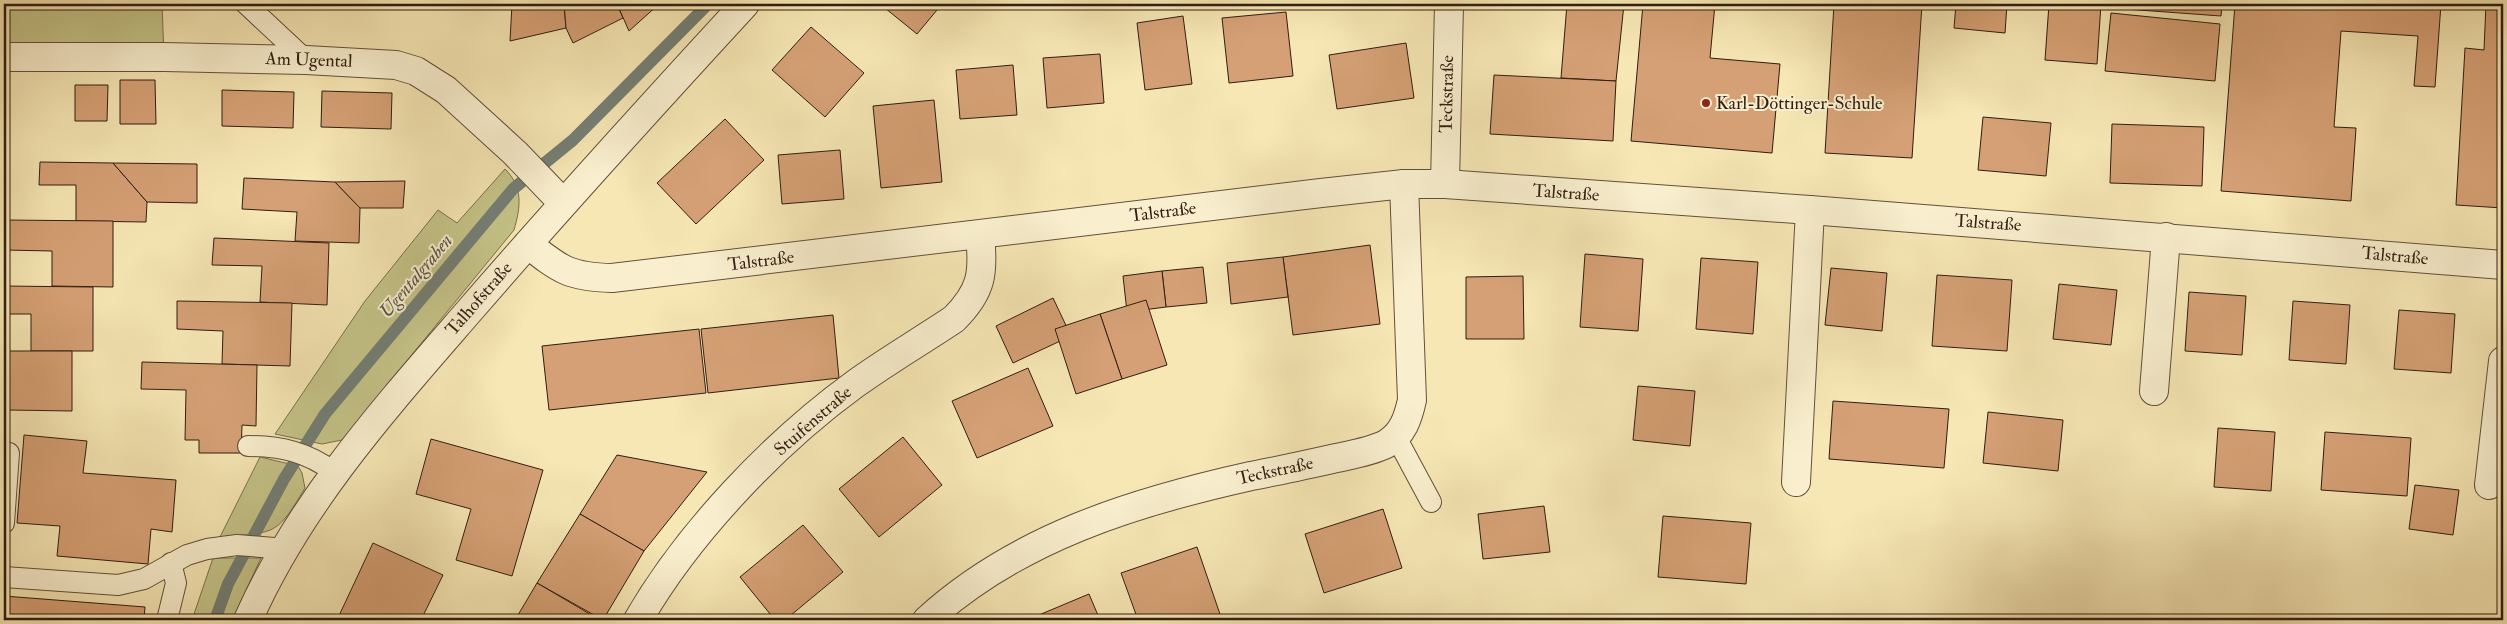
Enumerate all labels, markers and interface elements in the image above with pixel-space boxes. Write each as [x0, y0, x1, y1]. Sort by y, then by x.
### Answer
street label: Am Ugental [264, 47, 353, 73]
street label: Teckstraße [1435, 54, 1459, 133]
place label: Karl-Döttinger-Schule [1716, 92, 1883, 115]
marker: Karl-Döttinger-Schule [1700, 97, 1712, 109]
street label: Talstraße [1532, 179, 1601, 207]
street label: Talstraße [1128, 196, 1198, 227]
street label: Talstraße [1954, 209, 2023, 237]
water label: Ugentalgraben [374, 229, 458, 323]
street label: Talstraße [2361, 242, 2430, 270]
street label: Talstraße [726, 245, 796, 276]
street label: Talhofstraße [441, 257, 518, 341]
street label: Stuifenstraße [769, 381, 857, 461]
street label: Teckstraße [1235, 452, 1316, 490]

